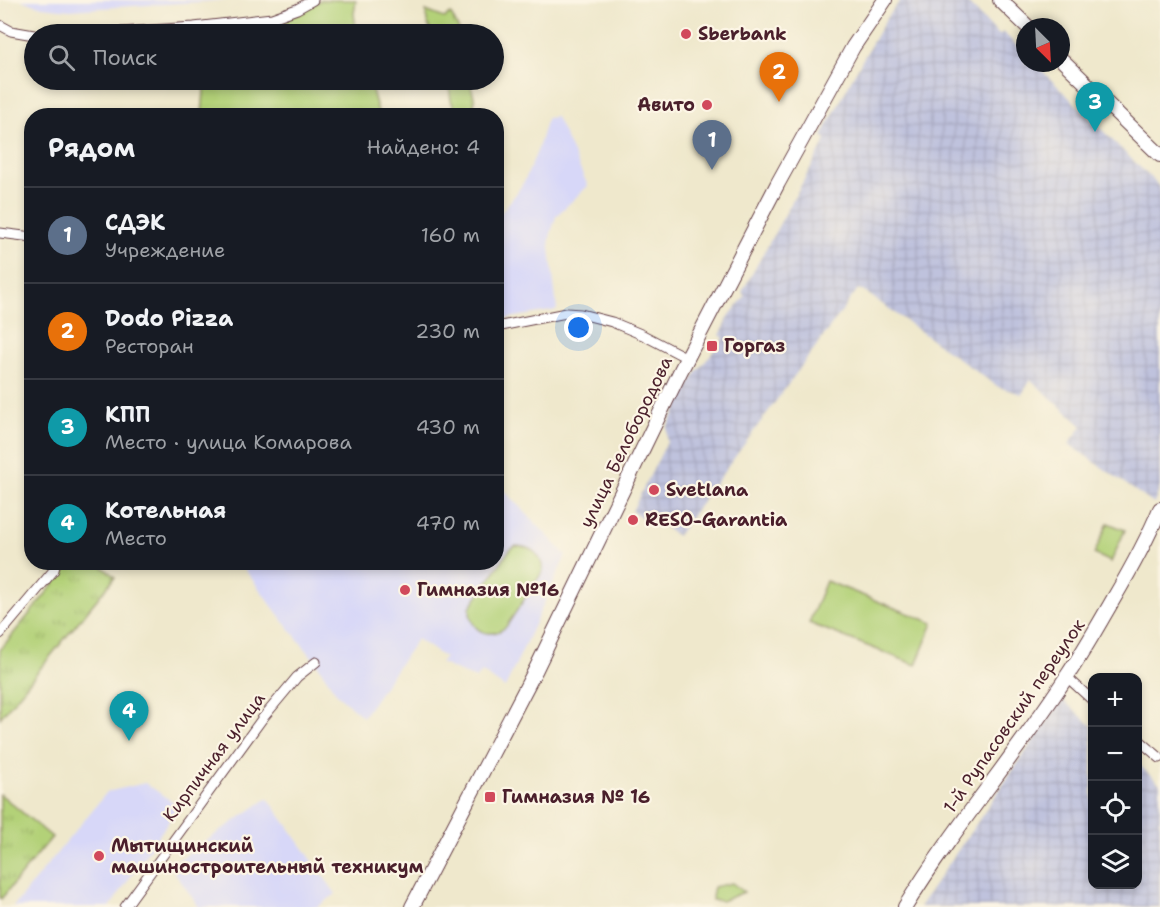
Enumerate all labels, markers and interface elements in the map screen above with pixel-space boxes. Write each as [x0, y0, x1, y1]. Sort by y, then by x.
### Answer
north arrow [1016, 18, 1070, 72]
place label: Sberbank [698, 22, 787, 46]
search box [24, 24, 504, 90]
marker: Sberbank [679, 27, 693, 41]
icon: search [45, 41, 78, 74]
text: Поиск [93, 43, 157, 72]
pin: 2 [760, 52, 798, 102]
pin: 3 [1076, 82, 1114, 132]
place label: Авито [637, 93, 695, 117]
marker: Авито [700, 98, 714, 112]
pin: 1 [692, 120, 732, 170]
text: Рядом [48, 130, 135, 165]
text: Найдено: 4 [367, 134, 480, 160]
text: СДЭК [105, 208, 165, 237]
text: 1 [63, 222, 72, 248]
text: 160 m [421, 222, 480, 248]
text: Учреждение [105, 237, 225, 263]
text: Dodo Pizza [105, 304, 233, 333]
your location [564, 313, 593, 342]
text: 2 [61, 318, 75, 344]
text: 230 m [415, 318, 480, 344]
text: Ресторан [105, 333, 194, 359]
place label: Горгаз [724, 334, 786, 358]
marker: Горгаз [705, 339, 719, 353]
street label: улица Белобородова [574, 352, 678, 532]
text: КПП [105, 400, 150, 429]
text: 3 [61, 414, 75, 440]
text: 430 m [416, 414, 480, 440]
text: Место · улица Комарова [105, 429, 352, 455]
place label: Svetlana [666, 478, 749, 502]
marker: Svetlana [647, 483, 661, 497]
text: Котельная [105, 496, 226, 525]
place label: RESO-Garantia [645, 508, 788, 532]
text: 4 [61, 510, 75, 536]
text: 470 m [416, 510, 480, 536]
marker: RESO-Garantia [626, 513, 640, 527]
text: Место [105, 525, 167, 551]
place label: Гимназия №16 [417, 578, 559, 602]
marker: Гимназия №16 [398, 583, 412, 597]
street label: 1-й Рупасовский переулок [938, 614, 1091, 818]
map controls [1088, 673, 1142, 889]
button: + [1088, 673, 1142, 727]
street label: Кирпичная улица [157, 688, 271, 826]
pin: 4 [110, 692, 148, 741]
button: − [1088, 727, 1142, 781]
button: locate [1088, 781, 1142, 835]
place label: Гимназия № 16 [502, 785, 650, 809]
marker: Гимназия № 16 [483, 790, 497, 804]
place label: Мытищинский машиностроительный техникум [111, 834, 423, 879]
button: layers [1088, 835, 1142, 889]
marker: Мытищинский машиностроительный техникум [92, 849, 106, 863]

